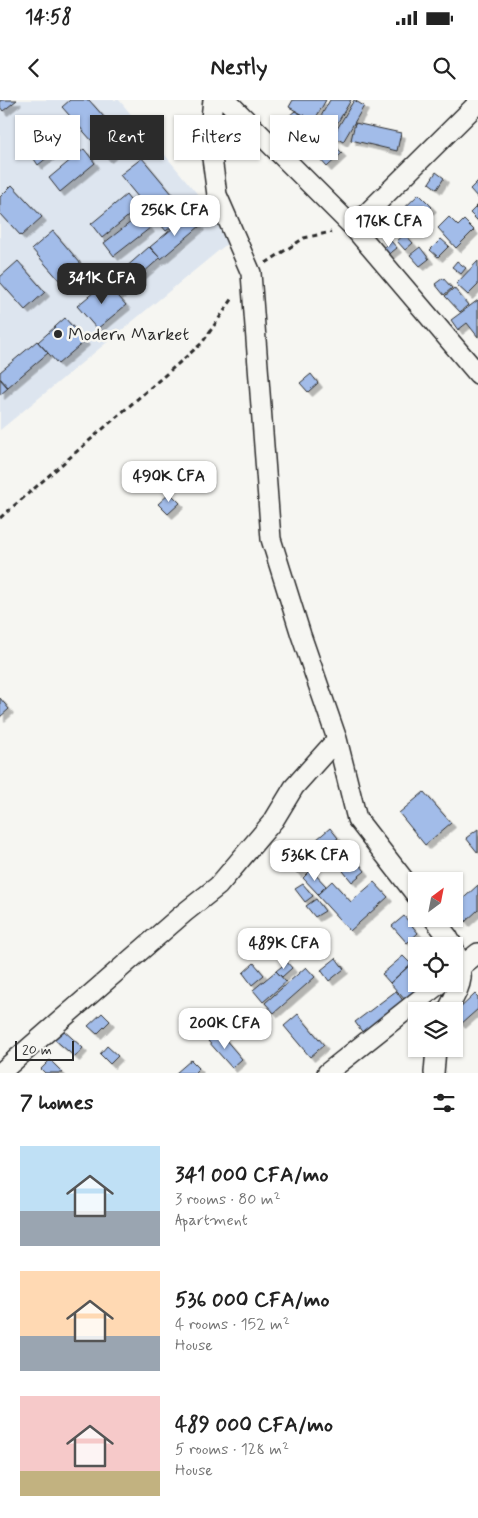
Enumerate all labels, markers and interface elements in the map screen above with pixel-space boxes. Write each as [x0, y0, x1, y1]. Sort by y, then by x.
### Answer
text: 14:58 [25, 5, 72, 30]
icon: back [20, 54, 48, 82]
text: Nestly [211, 54, 267, 82]
icon: search [430, 54, 458, 82]
chip: Buy [15, 115, 80, 160]
chip: Rent [90, 115, 164, 160]
chip: Filters [174, 115, 260, 160]
chip: New [270, 115, 338, 160]
pin: 256K CFA [123, 194, 227, 237]
text: 256K CFA [141, 200, 209, 221]
pin: 176K CFA [337, 206, 441, 248]
text: 176K CFA [356, 211, 422, 232]
pin: 341K CFA [50, 262, 154, 305]
text: 341K CFA [68, 268, 136, 289]
place label: Modern Market [68, 323, 189, 347]
marker: Modern Market [52, 328, 64, 340]
pin: 490K CFA [117, 460, 221, 503]
text: 490K CFA [133, 466, 205, 487]
pin: 536K CFA [263, 840, 367, 882]
text: 536K CFA [281, 845, 349, 866]
north arrow [408, 872, 462, 928]
map controls [408, 872, 463, 1057]
pin: 489K CFA [232, 928, 336, 970]
text: 489K CFA [249, 933, 319, 954]
button: locate [408, 937, 463, 992]
button: layers [408, 1002, 463, 1057]
pin: 200K CFA [173, 1008, 277, 1050]
text: 200K CFA [190, 1013, 260, 1034]
scale bar [15, 1038, 74, 1061]
text: 20 m [22, 1041, 52, 1059]
text: 7 homes [20, 1089, 93, 1117]
icon: filters [430, 1089, 458, 1117]
text: 341 000 CFA/mo [175, 1161, 329, 1189]
icon: home [60, 1166, 120, 1226]
text: 3 rooms · 80 m² [175, 1189, 281, 1210]
text: Apartment [175, 1210, 248, 1231]
text: 536 000 CFA/mo [175, 1286, 329, 1314]
icon: home [60, 1291, 120, 1351]
text: 4 rooms · 152 m² [175, 1314, 290, 1335]
text: House [175, 1335, 213, 1356]
text: 489 000 CFA/mo [175, 1411, 333, 1439]
icon: home [60, 1416, 120, 1476]
text: 5 rooms · 128 m² [175, 1439, 289, 1460]
text: House [175, 1460, 213, 1481]

